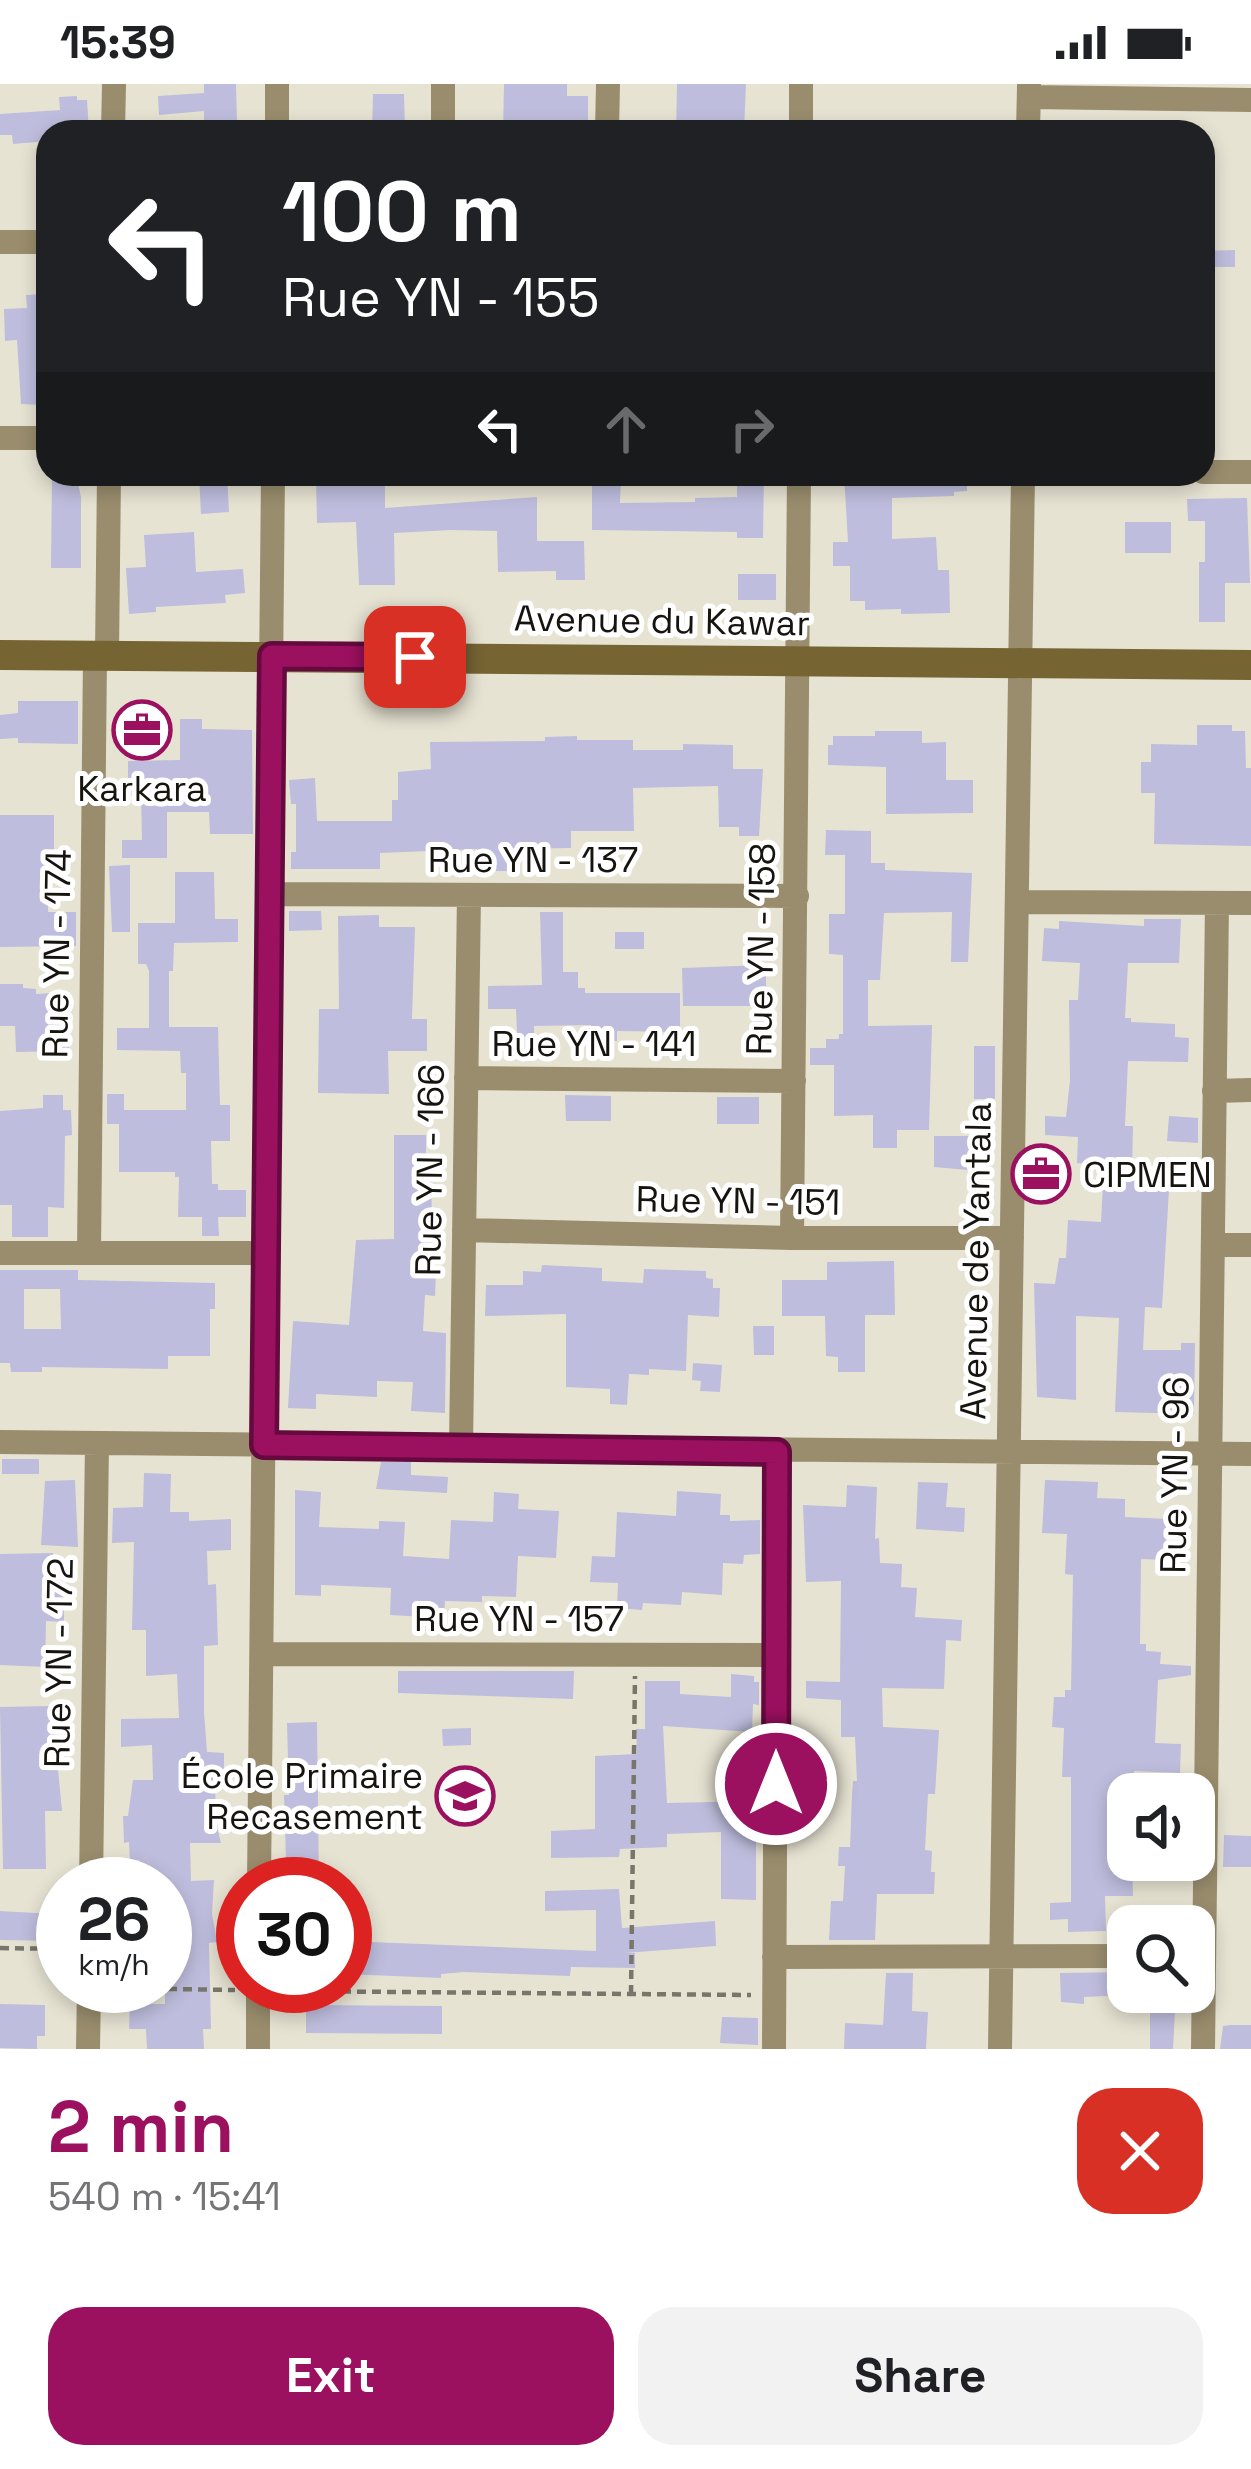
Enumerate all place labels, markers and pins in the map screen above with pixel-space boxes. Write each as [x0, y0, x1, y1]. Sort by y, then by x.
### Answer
pin [364, 606, 466, 708]
office icon: Karkara [111, 699, 173, 761]
place label: Karkara [77, 766, 207, 812]
office icon: CIPMEN [1010, 1143, 1072, 1205]
place label: CIPMEN [1083, 1152, 1212, 1198]
place label: École Primaire Recasement [181, 1753, 423, 1840]
school or university icon: École Primaire Recasement [434, 1765, 496, 1827]

